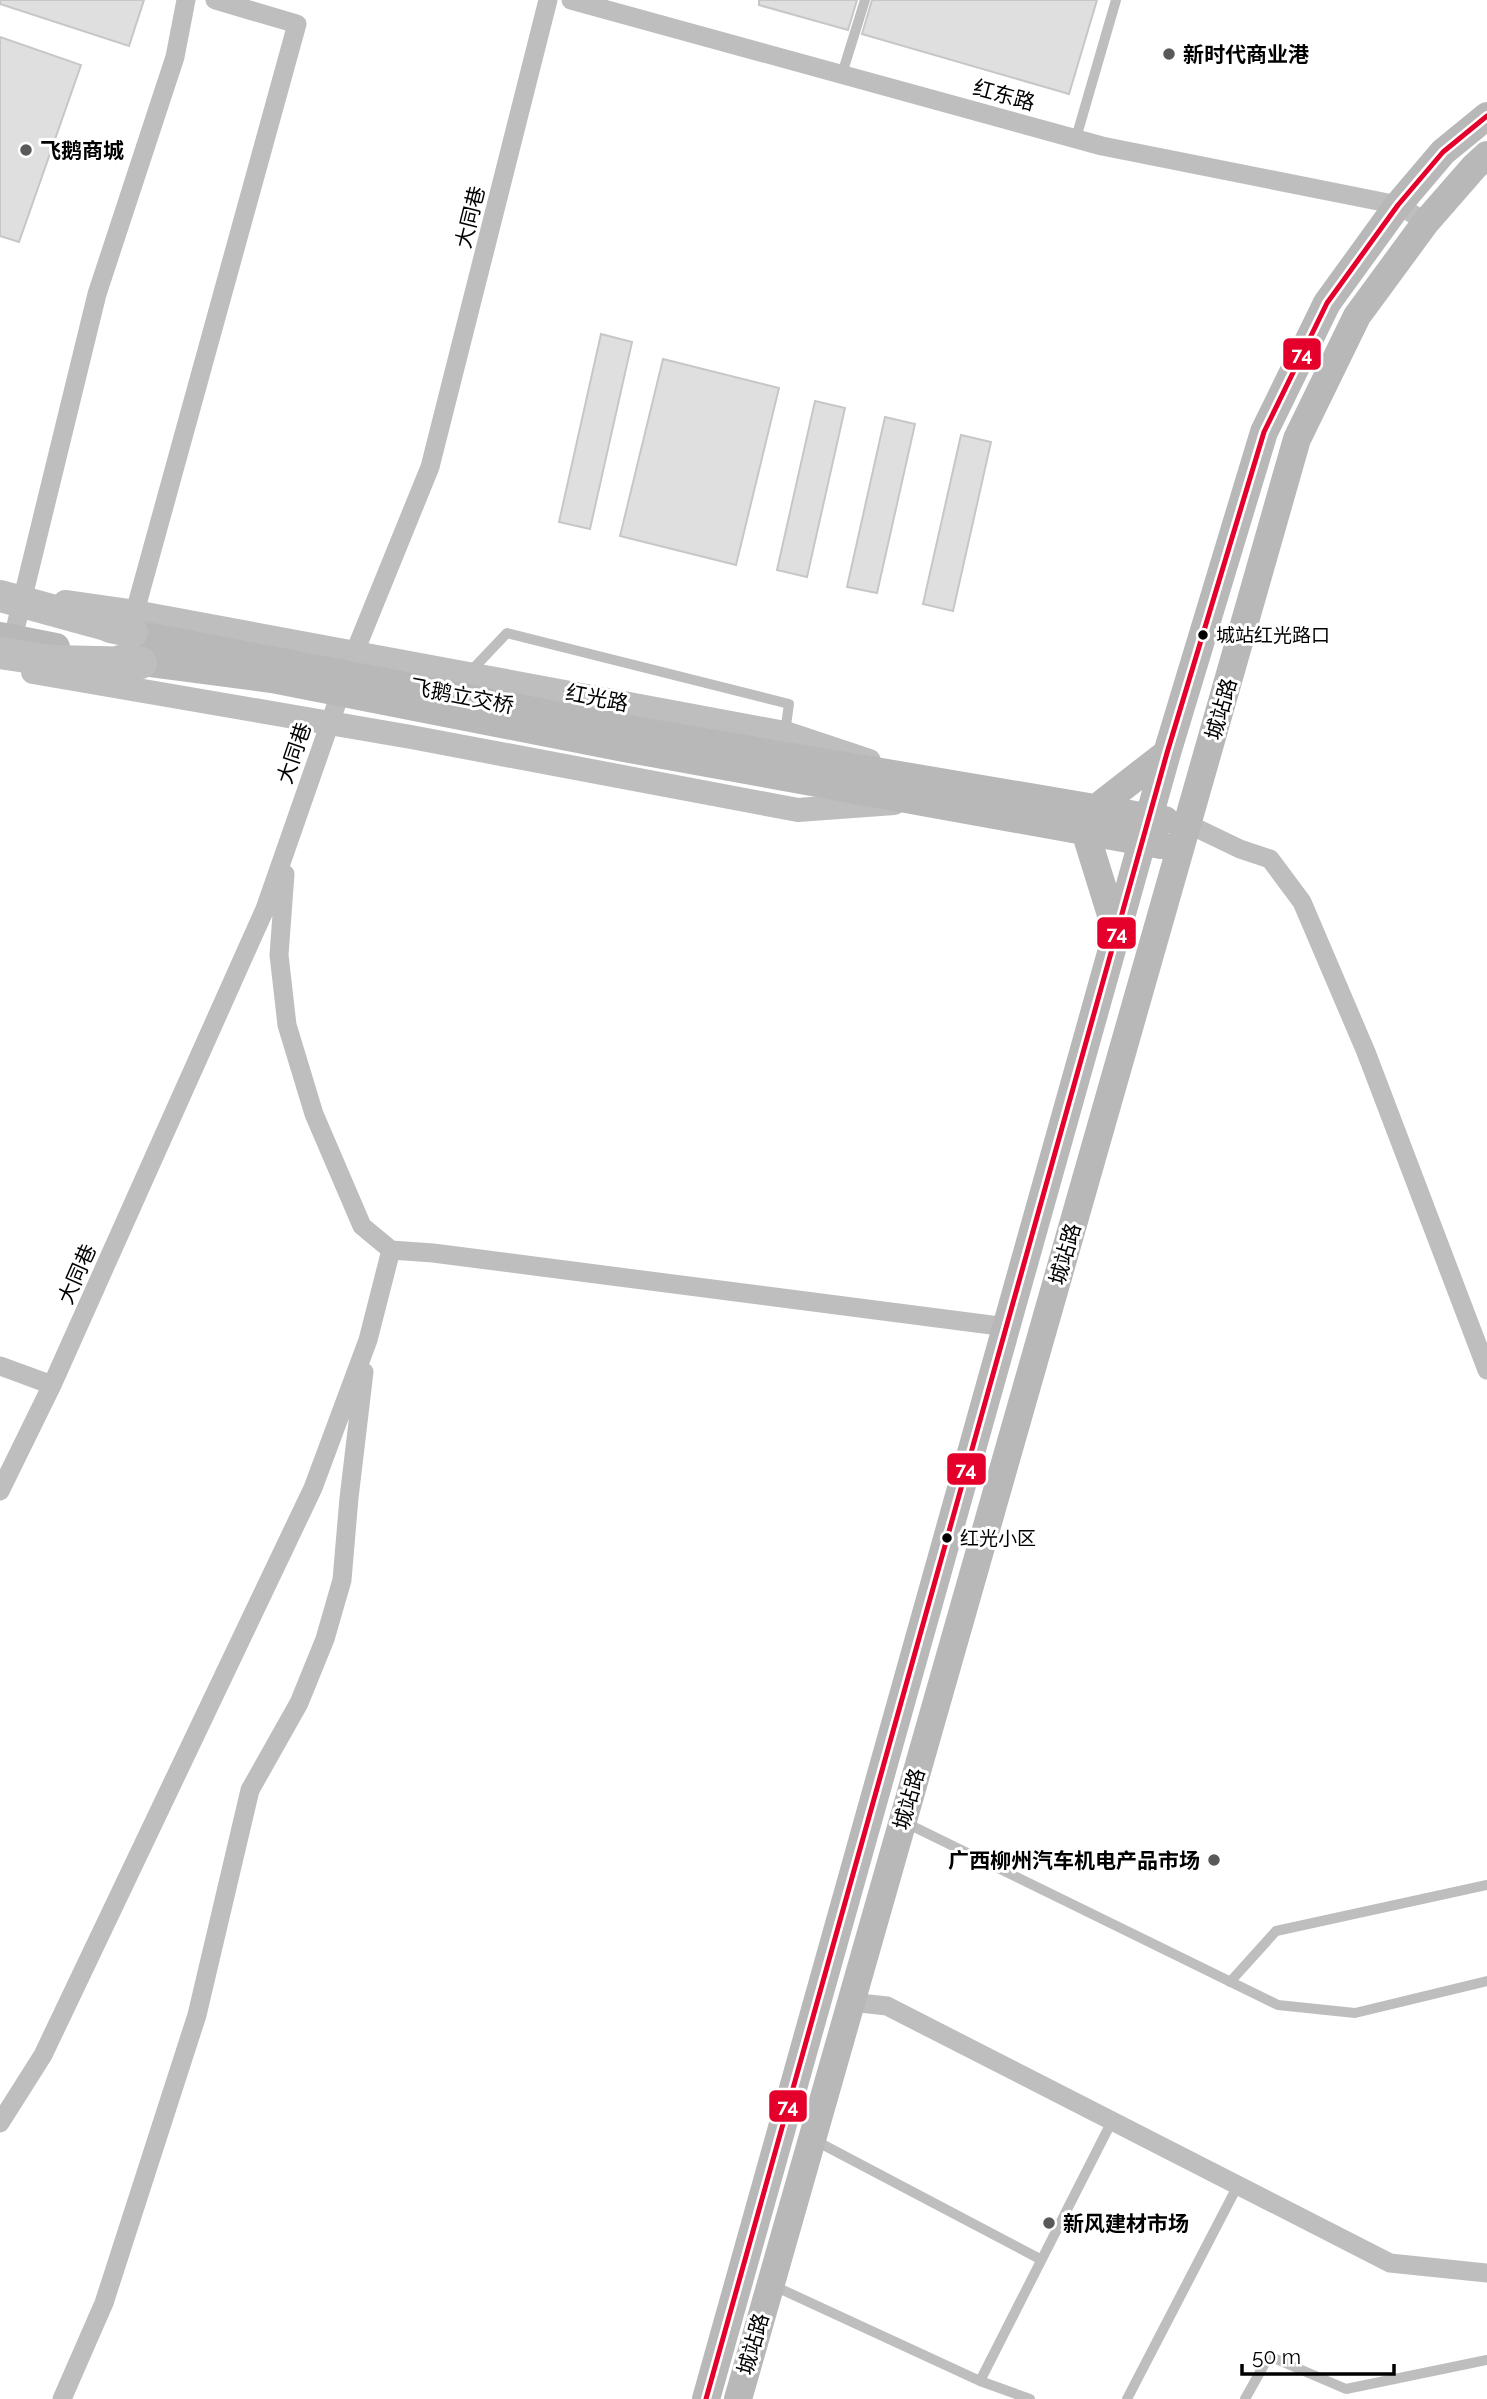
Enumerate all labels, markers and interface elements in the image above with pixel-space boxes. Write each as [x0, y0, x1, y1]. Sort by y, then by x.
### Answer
place label: 新时代商业港 [1183, 42, 1309, 67]
marker: 新时代商业港 [1161, 46, 1177, 62]
street label: 红东路 [970, 75, 1038, 115]
place label: 飞鹅商城 [40, 138, 124, 163]
marker: 飞鹅商城 [18, 142, 34, 158]
street label: 大同巷 [450, 183, 490, 251]
line badge: 74 [1282, 337, 1322, 371]
text: 74 [1292, 343, 1313, 365]
place label: 城站红光路口 [1216, 624, 1330, 646]
marker: 城站红光路口 [1196, 628, 1210, 642]
street label: 飞鹅立交桥 [408, 674, 516, 718]
street label: 城站路 [1200, 675, 1242, 743]
street label: 红光路 [564, 680, 630, 716]
street label: 大同巷 [272, 719, 316, 787]
line badge: 74 [1096, 916, 1137, 950]
text: 74 [1107, 922, 1128, 944]
street label: 城站路 [1044, 1220, 1086, 1288]
street label: 大同巷 [53, 1240, 101, 1308]
line badge: 74 [946, 1452, 987, 1486]
text: 74 [956, 1458, 977, 1480]
place label: 红光小区 [960, 1527, 1036, 1549]
marker: 红光小区 [940, 1531, 954, 1545]
street label: 城站路 [888, 1765, 930, 1833]
place label: 广西柳州汽车机电产品市场 [948, 1848, 1200, 1873]
marker: 广西柳州汽车机电产品市场 [1206, 1852, 1222, 1868]
line badge: 74 [768, 2089, 808, 2123]
text: 74 [778, 2095, 799, 2117]
place label: 新风建材市场 [1063, 2211, 1189, 2236]
marker: 新风建材市场 [1041, 2215, 1057, 2231]
street label: 城站路 [732, 2310, 774, 2378]
scale bar [1242, 2332, 1394, 2376]
text: 50 m [1252, 2344, 1301, 2369]

